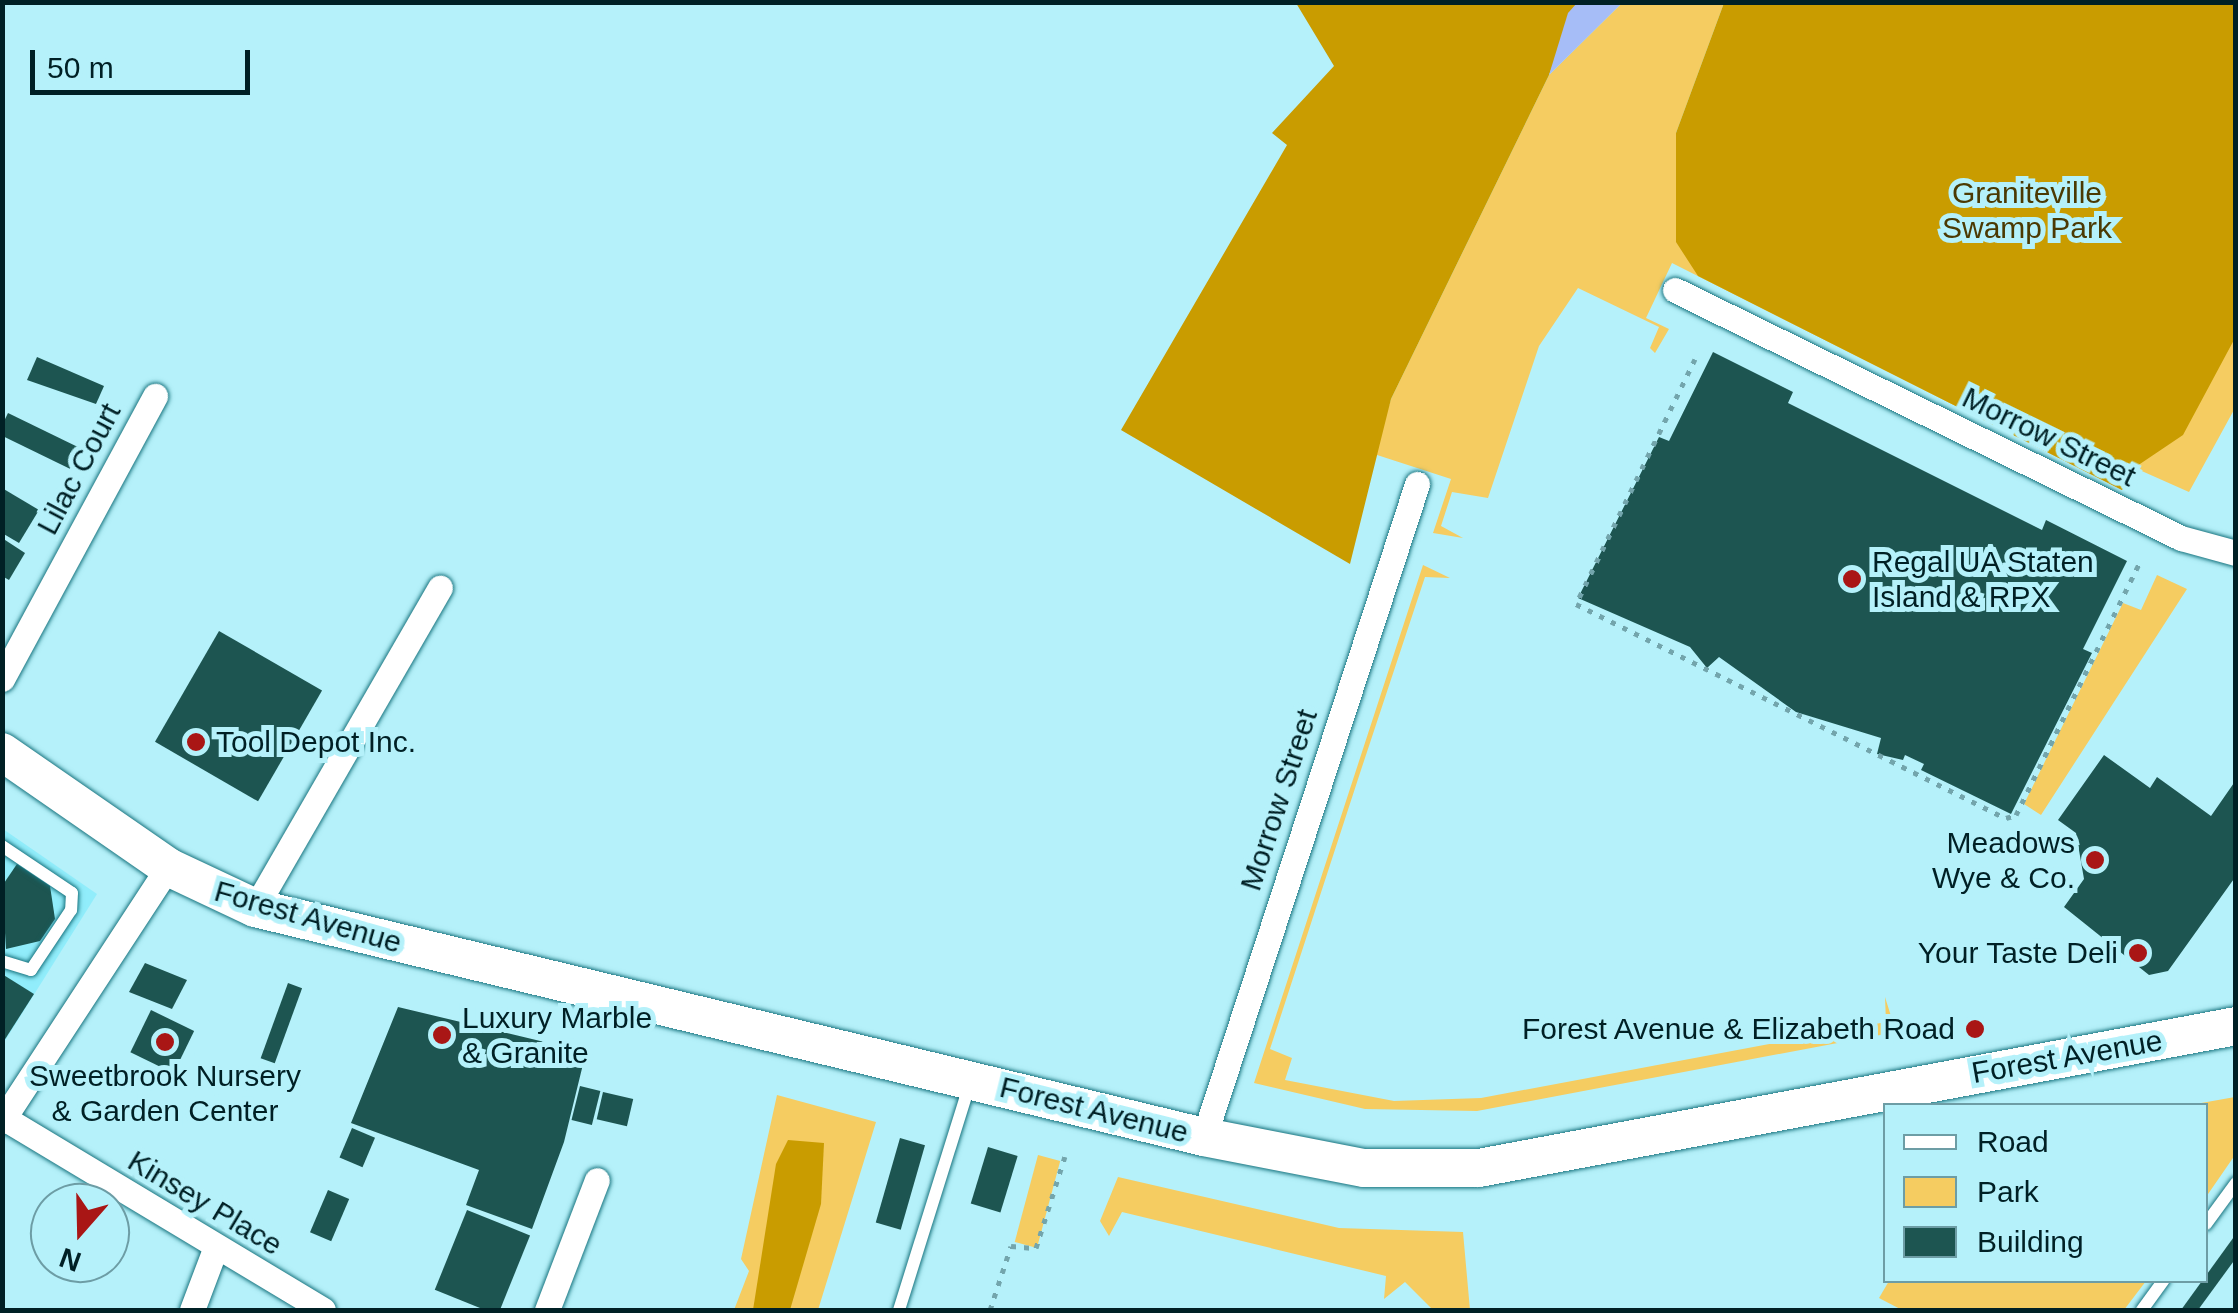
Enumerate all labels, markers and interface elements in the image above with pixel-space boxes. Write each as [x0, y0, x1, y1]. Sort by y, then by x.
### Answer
scale bar [35, 30, 255, 92]
text: 50 m [47, 51, 114, 84]
park label: Graniteville Swamp Park [1942, 175, 2112, 246]
street label: Morrow Street [1956, 380, 2142, 494]
street label: Lilac Court [29, 397, 129, 541]
place label: Regal UA Staten Island & RPX [1872, 544, 2095, 614]
marker: Regal UA Staten Island & RPX [1841, 568, 1863, 590]
street label: Morrow Street [1233, 705, 1325, 895]
place label: Tool Depot Inc. [216, 724, 416, 760]
marker: Tool Depot Inc. [185, 731, 207, 753]
place label: Meadows Wye & Co. [1932, 825, 2075, 896]
marker: Meadows Wye & Co. [2084, 849, 2106, 871]
street label: Forest Avenue [210, 873, 406, 961]
place label: Your Taste Deli [1917, 935, 2118, 971]
marker: Your Taste Deli [2127, 942, 2149, 964]
place label: Luxury Marble & Granite [462, 1000, 652, 1070]
place label: Forest Avenue & Elizabeth Road [1520, 1011, 1955, 1047]
marker: Forest Avenue & Elizabeth Road [1964, 1018, 1986, 1040]
street label: Forest Avenue [1968, 1022, 2166, 1092]
marker: Luxury Marble & Granite [431, 1024, 453, 1046]
marker: Sweetbrook Nursery & Garden Center [154, 1031, 176, 1053]
place label: Sweetbrook Nursery & Garden Center [29, 1058, 301, 1128]
street label: Forest Avenue [995, 1069, 1193, 1151]
legend [1883, 1103, 2208, 1283]
text: Road [1977, 1125, 2049, 1158]
street label: Kinsey Place [121, 1143, 289, 1263]
text: Park [1977, 1175, 2039, 1208]
north arrow [30, 1183, 130, 1283]
text: Building [1977, 1225, 2084, 1258]
text: N [55, 1242, 85, 1278]

